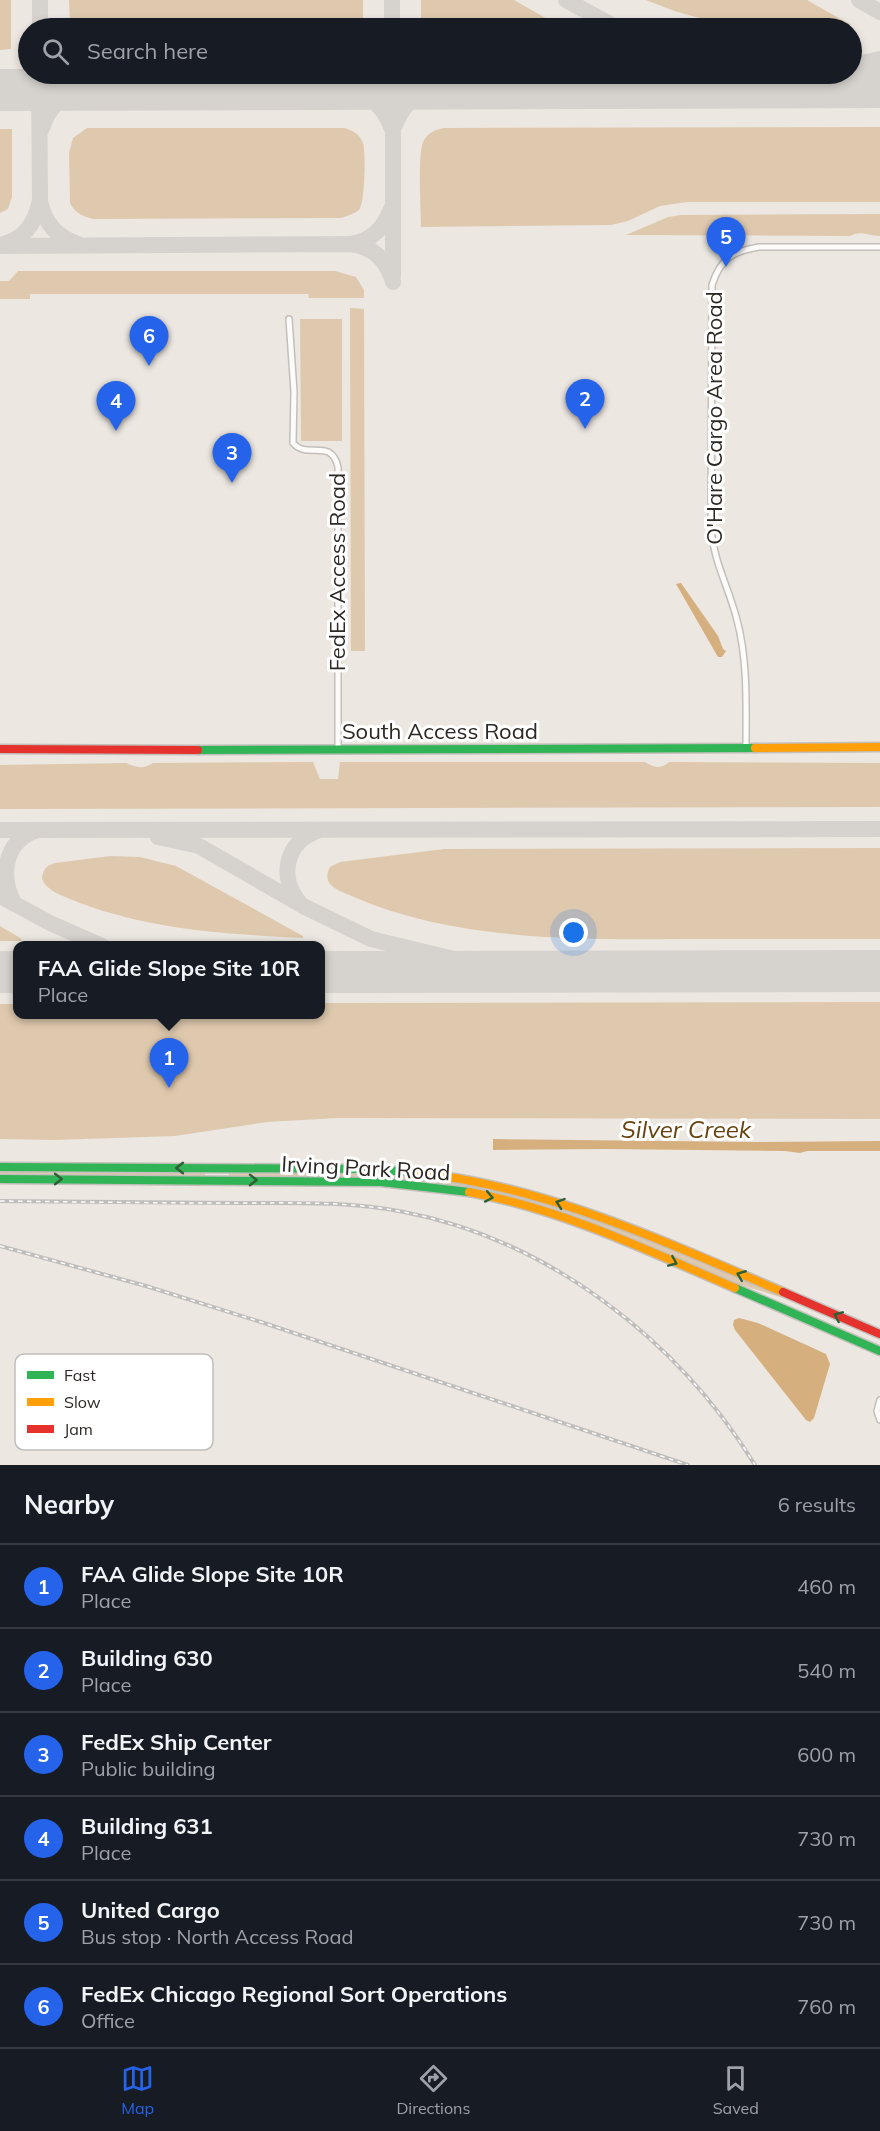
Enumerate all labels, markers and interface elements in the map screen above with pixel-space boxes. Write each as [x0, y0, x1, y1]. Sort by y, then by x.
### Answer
search box [18, 18, 862, 84]
icon: search [39, 35, 72, 68]
text: Search here [87, 37, 208, 65]
pin: 5 [706, 218, 746, 267]
street label: O'Hare Cargo Area Road [700, 291, 728, 545]
pin: 6 [130, 316, 168, 366]
pin: 2 [566, 380, 604, 429]
pin: 4 [96, 382, 136, 431]
pin: 3 [212, 434, 252, 483]
street label: FedEx Access Road [323, 473, 351, 671]
street label: South Access Road [342, 717, 538, 745]
your location [559, 918, 588, 947]
popup [13, 941, 325, 1019]
text: FAA Glide Slope Site 10R [38, 954, 300, 982]
text: Place [38, 982, 88, 1007]
pin: 1 [150, 1038, 188, 1088]
water label: Silver Creek [621, 1114, 752, 1144]
street label: Irving Park Road [281, 1150, 451, 1186]
one-way arrow [175, 1162, 184, 1174]
one-way arrow [54, 1173, 63, 1185]
one-way arrow [249, 1174, 258, 1186]
one-way arrow [484, 1189, 494, 1202]
one-way arrow [555, 1198, 566, 1211]
one-way arrow [666, 1255, 677, 1267]
one-way arrow [736, 1270, 747, 1282]
one-way arrow [833, 1311, 844, 1323]
legend [15, 1354, 213, 1450]
text: Fast [64, 1365, 96, 1385]
text: Slow [64, 1392, 101, 1412]
text: Jam [64, 1419, 93, 1439]
text: Nearby [24, 1488, 114, 1521]
text: 6 results [778, 1492, 856, 1517]
text: FAA Glide Slope Site 10R [81, 1560, 344, 1588]
text: 1 [38, 1574, 50, 1599]
text: 460 m [797, 1574, 856, 1599]
text: Place [81, 1588, 131, 1613]
text: Building 630 [81, 1644, 213, 1672]
text: 2 [38, 1658, 50, 1683]
text: 540 m [797, 1658, 856, 1683]
text: Place [81, 1672, 131, 1697]
text: FedEx Ship Center [81, 1728, 272, 1756]
text: 3 [38, 1742, 50, 1767]
text: 600 m [797, 1742, 856, 1767]
text: Public building [81, 1756, 216, 1781]
text: Building 631 [81, 1812, 213, 1840]
text: 4 [38, 1826, 50, 1851]
text: 730 m [797, 1826, 856, 1851]
text: Place [81, 1840, 131, 1865]
text: United Cargo [81, 1896, 220, 1924]
text: 5 [38, 1910, 50, 1935]
text: 730 m [797, 1910, 856, 1935]
text: Bus stop · North Access Road [81, 1924, 354, 1949]
text: FedEx Chicago Regional Sort Operations [81, 1980, 507, 2008]
text: 6 [38, 1994, 50, 2019]
text: 760 m [797, 1994, 856, 2019]
text: Office [81, 2008, 135, 2033]
tab: Map [121, 2062, 154, 2118]
tab: Directions [396, 2062, 470, 2118]
tab: Saved [713, 2062, 759, 2118]

